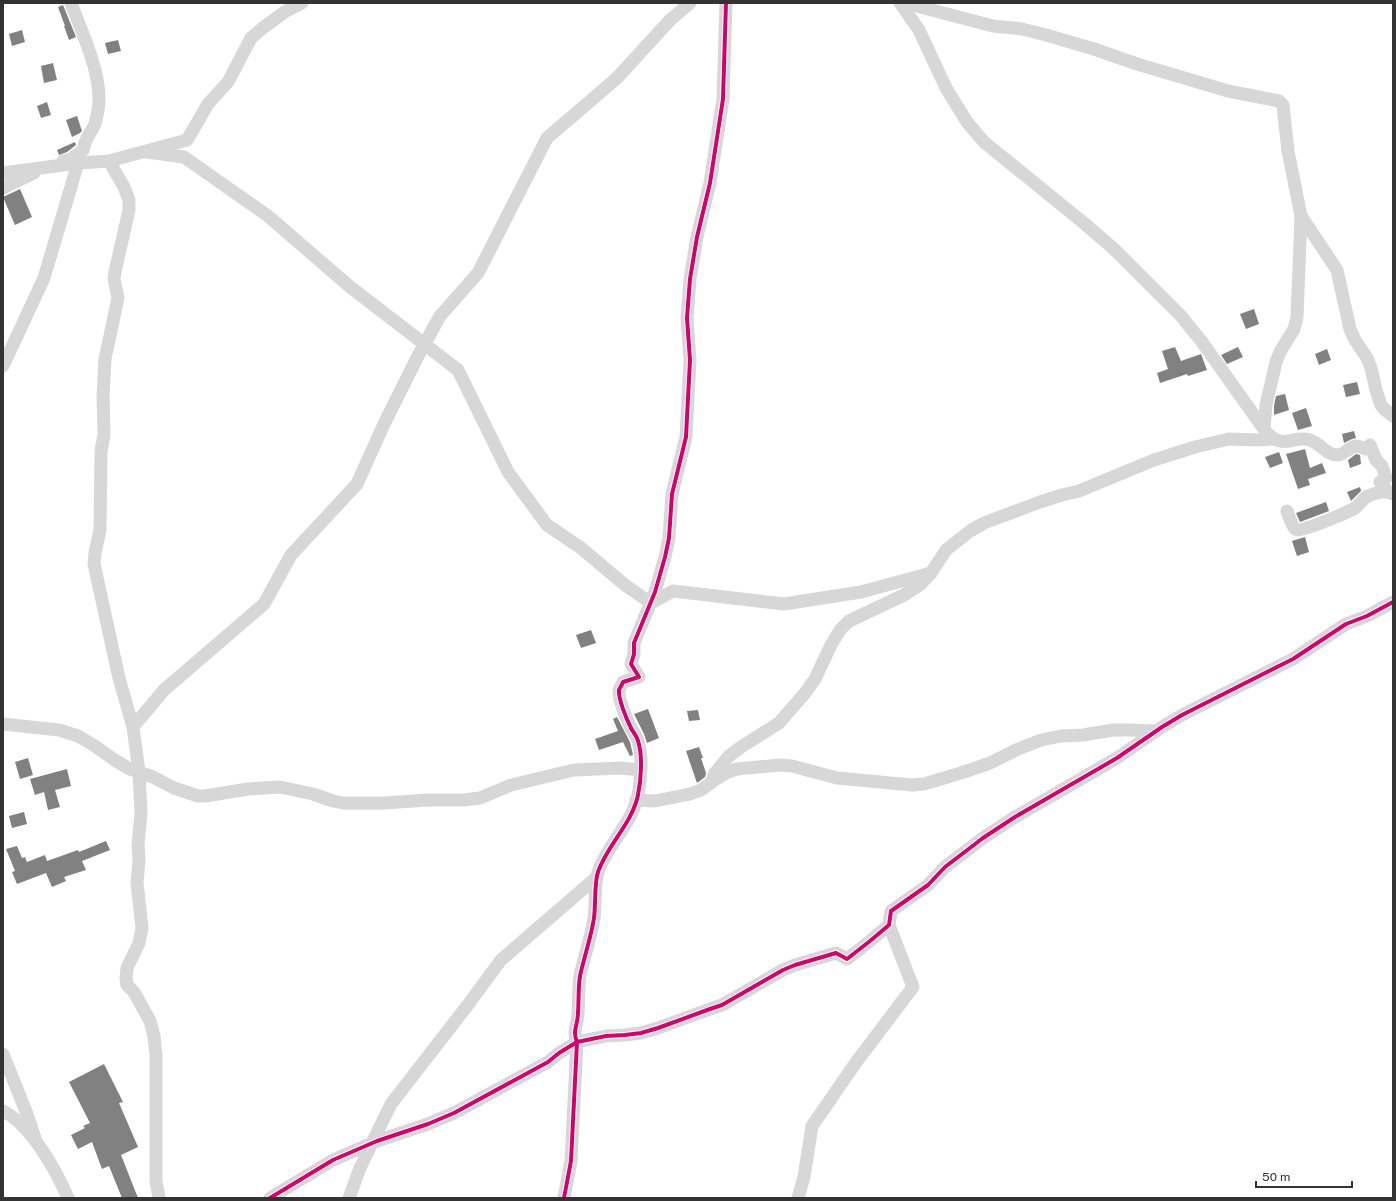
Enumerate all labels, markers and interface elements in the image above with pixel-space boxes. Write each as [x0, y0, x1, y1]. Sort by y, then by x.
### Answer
scale bar [1256, 1163, 1352, 1189]
text: 50 m [1262, 1170, 1290, 1184]

